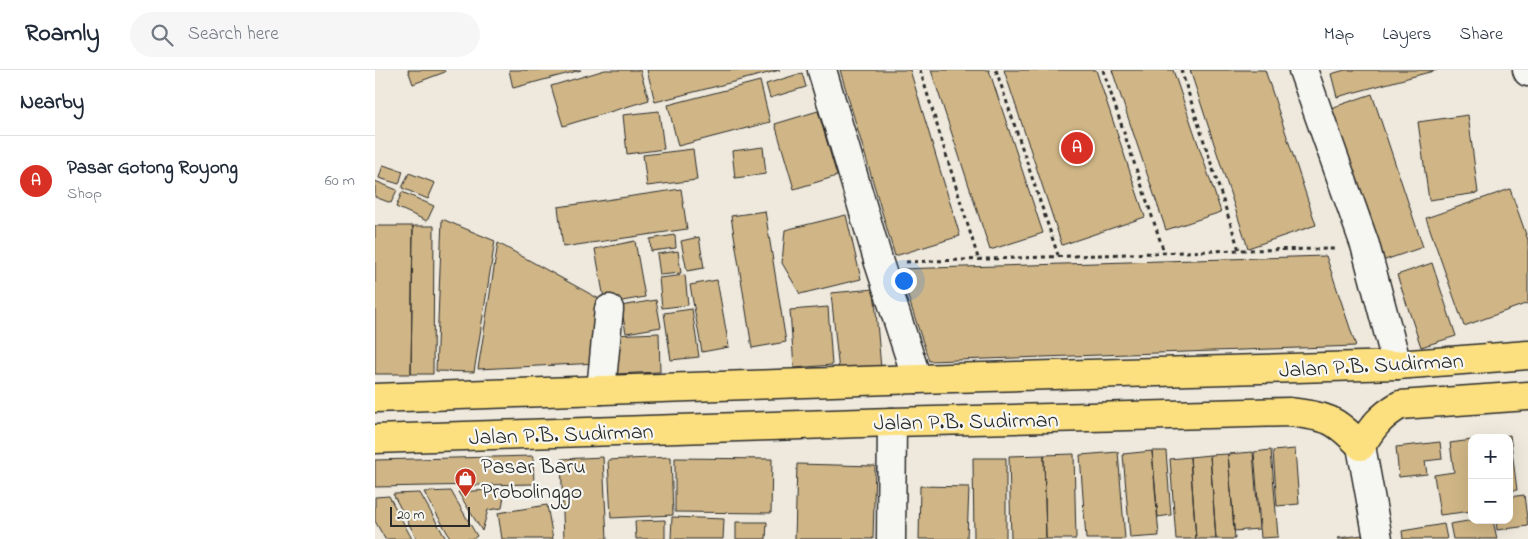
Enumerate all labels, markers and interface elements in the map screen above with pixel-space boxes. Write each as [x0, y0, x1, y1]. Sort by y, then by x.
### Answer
search box [130, 12, 480, 57]
text: Roamly [25, 17, 100, 52]
icon: search [148, 21, 176, 49]
text: Search here [188, 21, 279, 48]
text: Map [1324, 22, 1354, 48]
text: Layers [1382, 22, 1432, 48]
text: Share [1460, 22, 1503, 48]
text: Nearby [20, 88, 84, 118]
pin: A [1061, 129, 1093, 167]
text: Pasar Gotong Royong [67, 155, 238, 182]
text: A [31, 169, 41, 193]
text: 60 m [325, 169, 355, 193]
text: Shop [67, 182, 102, 206]
your location [891, 268, 917, 294]
street label: Jalan P.B. Sudirman [1278, 346, 1464, 388]
street label: Jalan P.B. Sudirman [873, 405, 1059, 441]
street label: Jalan P.B. Sudirman [468, 417, 654, 455]
map controls [1468, 434, 1513, 524]
button: + [1468, 434, 1513, 479]
place label: Pasar Baru Probolinggo [481, 452, 586, 510]
shop icon: Pasar Baru Probolinggo [453, 466, 477, 497]
button: − [1468, 479, 1513, 524]
scale bar [390, 504, 470, 527]
text: 20 m [397, 505, 424, 526]

